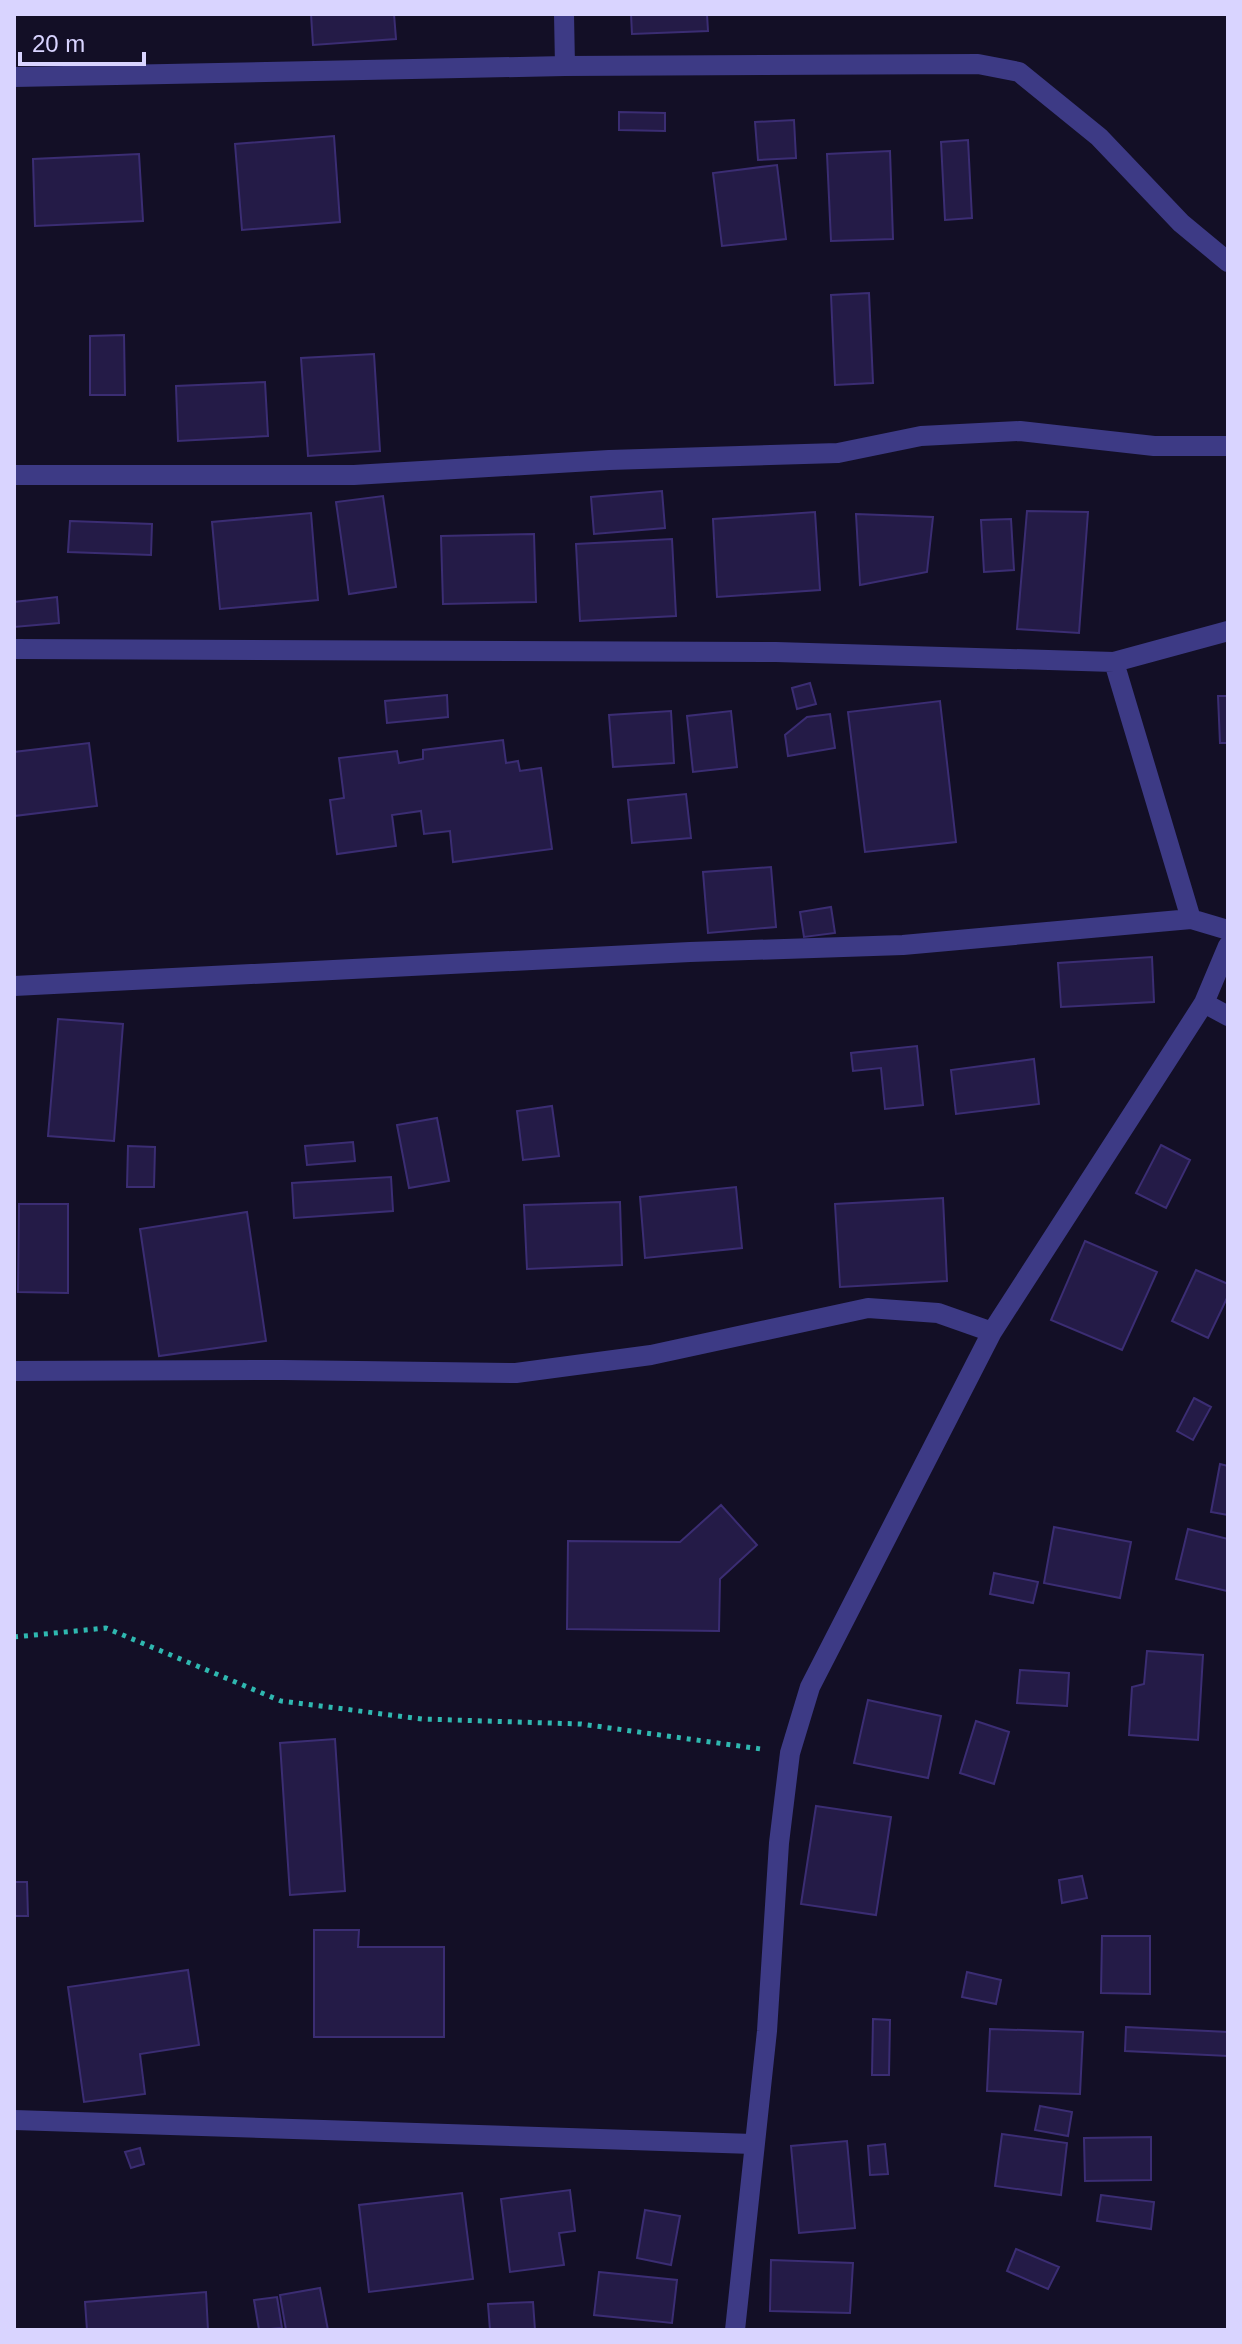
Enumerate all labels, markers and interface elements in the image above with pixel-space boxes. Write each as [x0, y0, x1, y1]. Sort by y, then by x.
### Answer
scale bar [20, 16, 144, 66]
text: 20 m [32, 30, 85, 57]

